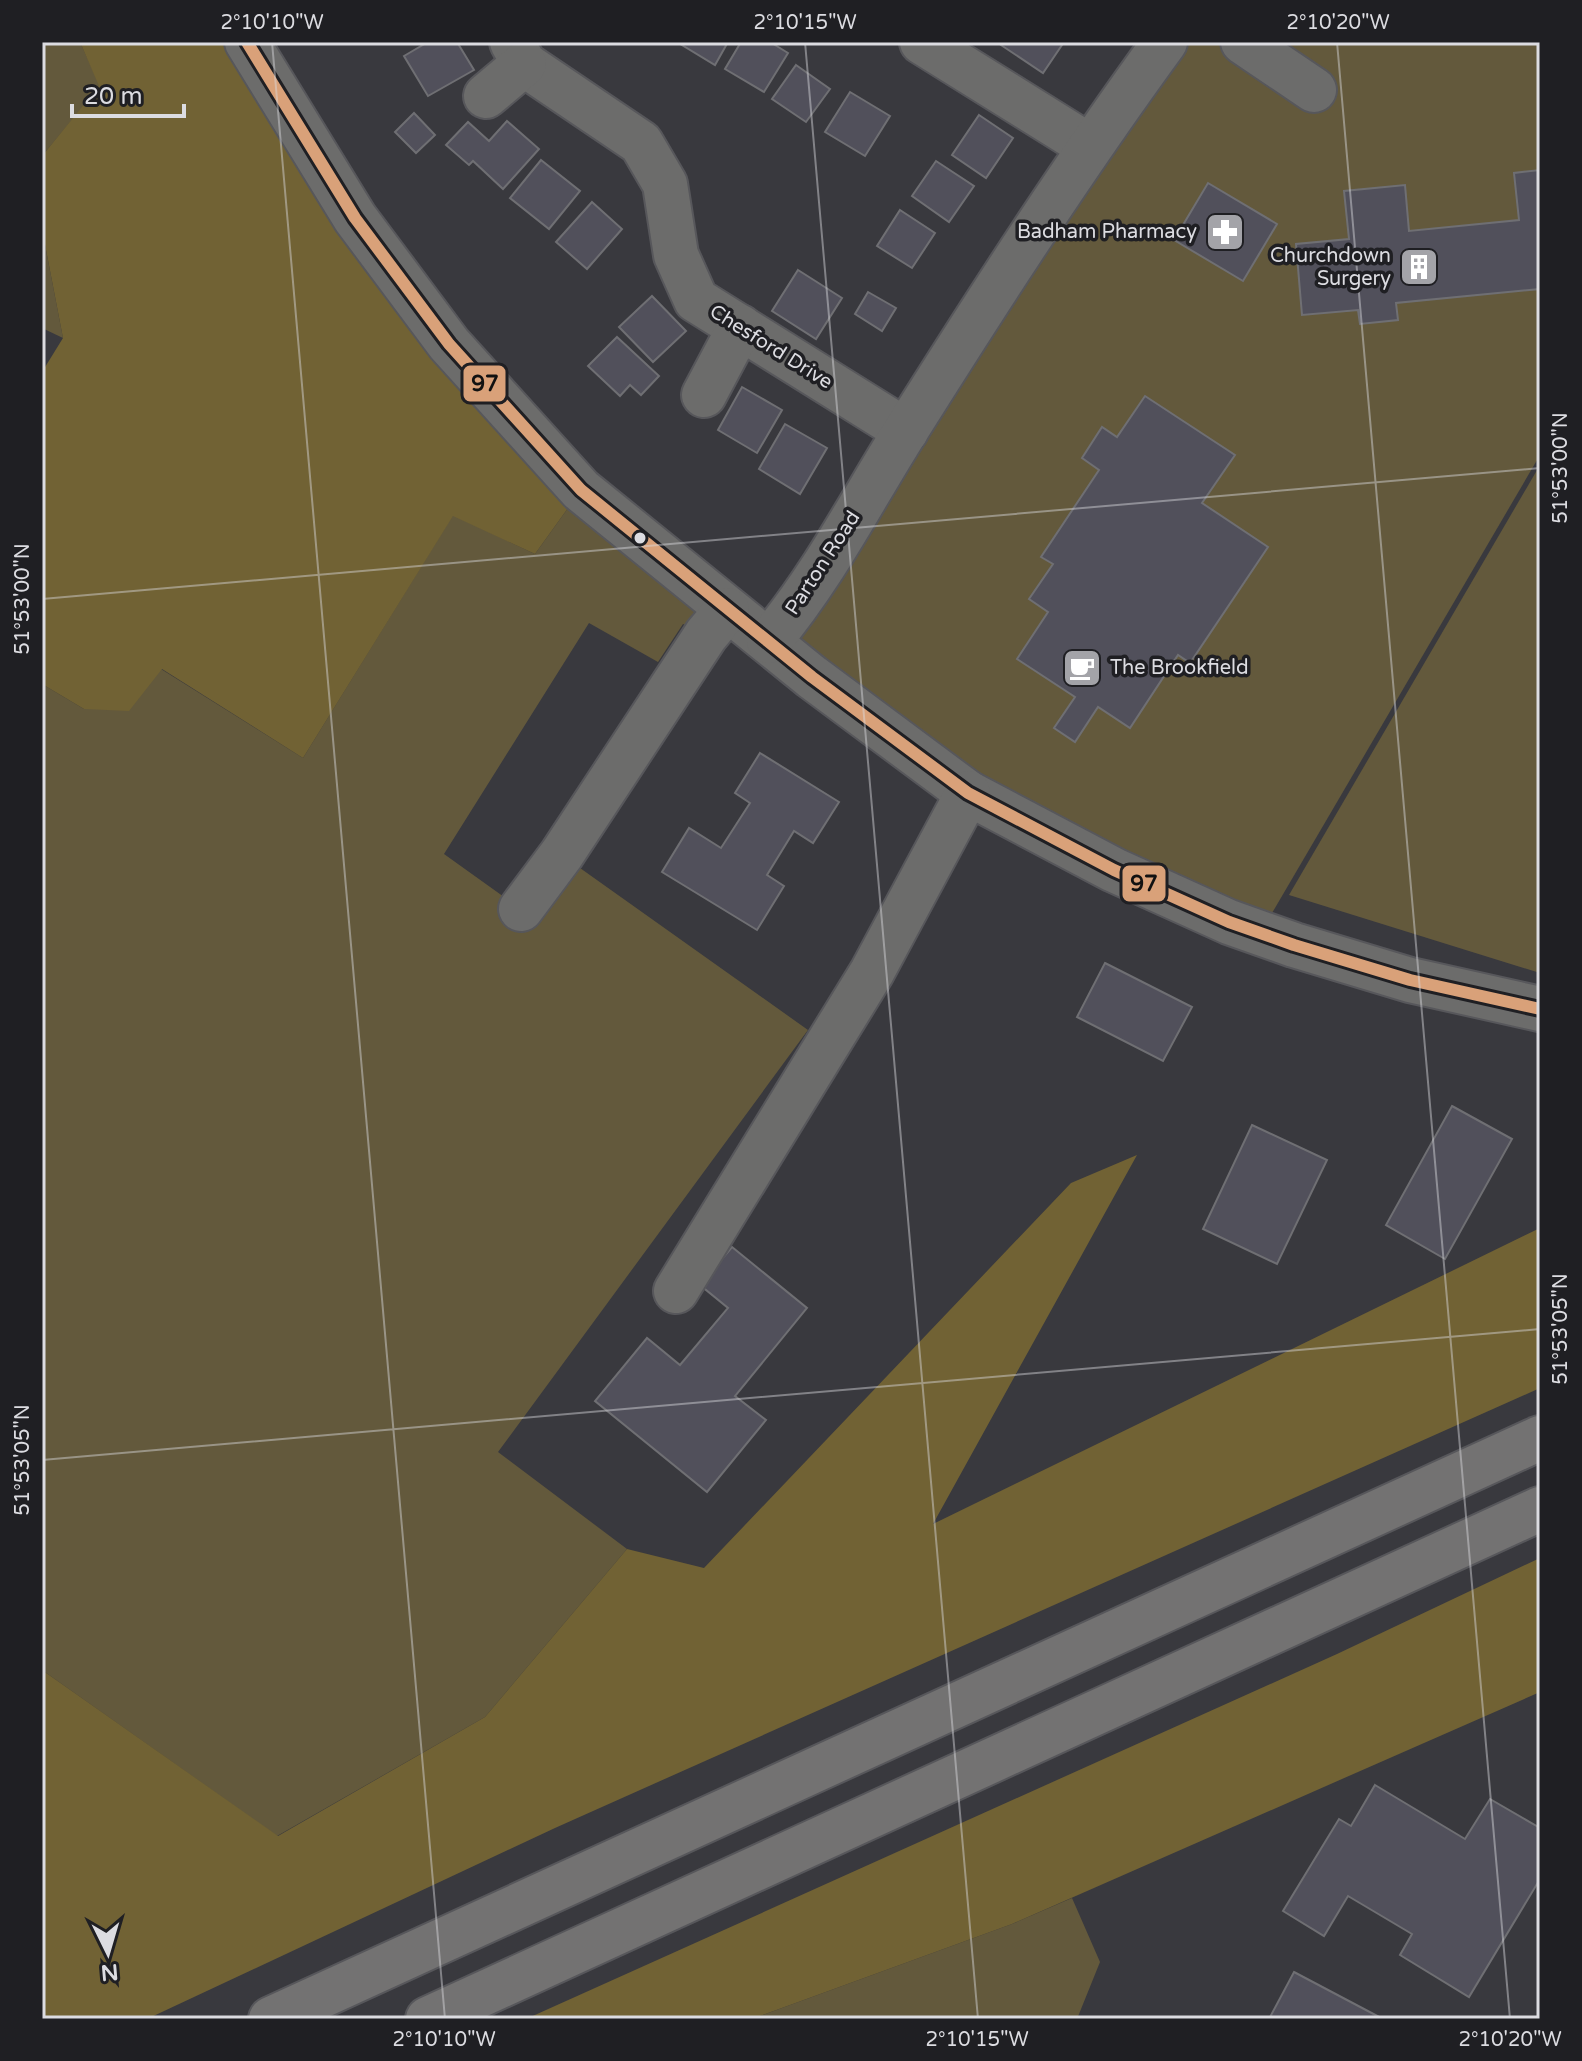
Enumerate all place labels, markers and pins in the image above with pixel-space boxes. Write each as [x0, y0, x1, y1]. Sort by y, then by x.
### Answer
pharmacy icon: Badham Pharmacy [1204, 211, 1246, 253]
place label: Badham Pharmacy [1017, 220, 1197, 244]
place label: Churchdown Surgery [1270, 244, 1391, 291]
building icon: Churchdown Surgery [1398, 246, 1440, 288]
unlabelled marker [632, 530, 648, 546]
cafe icon: The Brookfield [1061, 647, 1103, 689]
place label: The Brookfield [1110, 656, 1249, 680]

